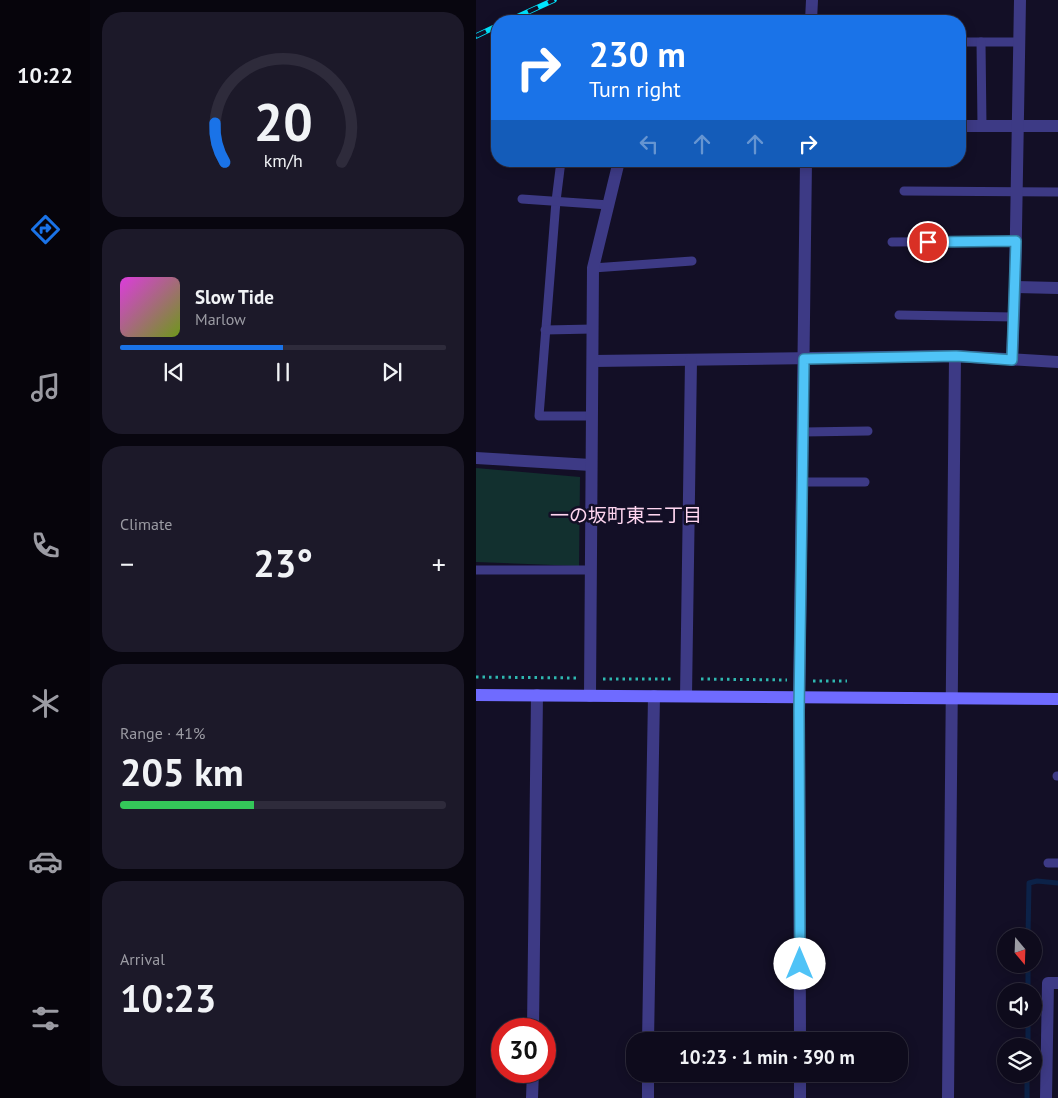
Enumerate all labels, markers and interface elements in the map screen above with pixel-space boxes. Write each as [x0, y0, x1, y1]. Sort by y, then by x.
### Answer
text: 230 m [589, 31, 686, 77]
icon: right [506, 35, 571, 100]
text: 10:22 [17, 61, 73, 89]
text: Turn right [589, 75, 681, 103]
text: 20 [254, 88, 312, 155]
icon: left [635, 130, 663, 158]
icon: ahead [688, 130, 716, 158]
icon: ahead [741, 130, 769, 158]
icon: right [794, 130, 822, 158]
text: km/h [263, 149, 303, 172]
icon: directions [28, 212, 63, 247]
pin [907, 221, 949, 263]
icon: arrive [914, 228, 942, 256]
text: Slow Tide [195, 285, 274, 309]
text: Marlow [195, 309, 246, 329]
icon: previous [160, 358, 188, 386]
icon: pause [269, 358, 297, 386]
icon: next [378, 358, 406, 386]
icon: music [28, 370, 63, 405]
district label: 一の坂町東三丁目 [550, 503, 702, 527]
text: Climate [120, 514, 172, 534]
icon: phone [28, 528, 63, 563]
text: 23° [253, 538, 313, 587]
text: − [120, 545, 134, 582]
text: + [432, 545, 446, 582]
icon: climate [28, 686, 63, 721]
text: Range · 41% [120, 723, 205, 743]
text: 205 km [120, 747, 244, 796]
icon: car [28, 844, 63, 879]
north arrow [997, 928, 1042, 972]
map controls [997, 928, 1042, 1083]
position arrow [773, 937, 825, 989]
text: Arrival [120, 949, 165, 969]
text: 10:23 [120, 973, 216, 1022]
button: sound [997, 983, 1042, 1028]
icon: filters [28, 1001, 63, 1036]
speed limit sign: 30 [491, 1018, 556, 1083]
button: layers [997, 1038, 1042, 1083]
text: 10:23 · 1 min · 390 m [679, 1045, 855, 1069]

